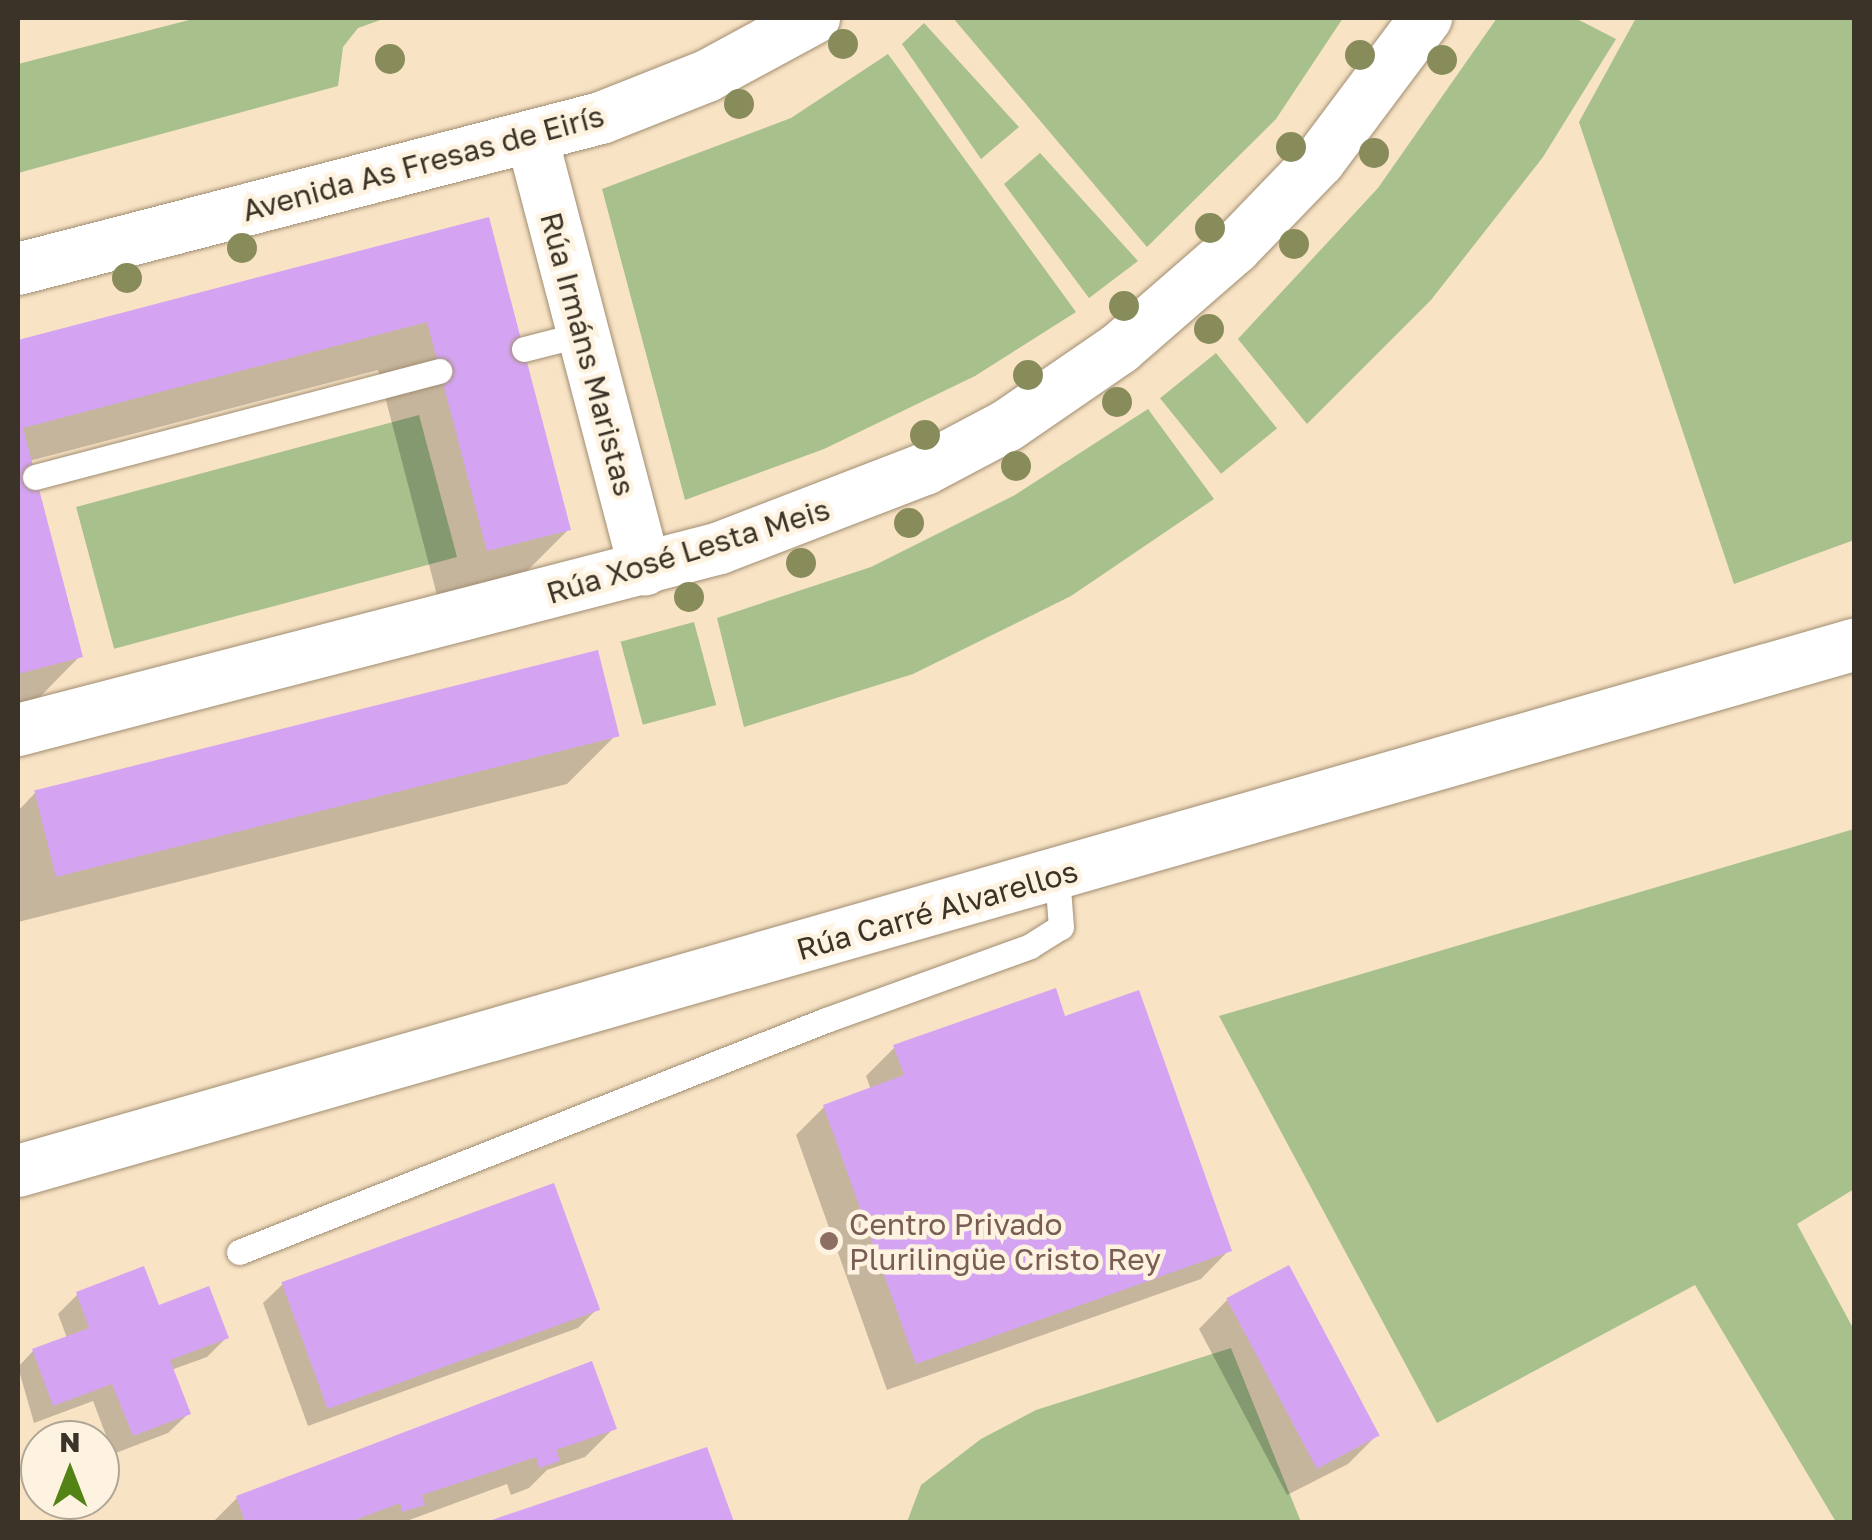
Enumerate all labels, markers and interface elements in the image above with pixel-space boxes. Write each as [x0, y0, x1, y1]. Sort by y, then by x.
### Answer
street label: Avenida As Fresas de Eirís [238, 97, 608, 229]
street label: Rúa Irmáns Maristas [533, 208, 643, 500]
street label: Rúa Xosé Lesta Meis [542, 491, 834, 611]
street label: Rúa Carré Alvarellos [792, 853, 1082, 967]
place label: Centro Privado Plurilingüe Cristo Rey [849, 1206, 1161, 1276]
marker: Centro Privado Plurilingüe Cristo Rey [818, 1230, 840, 1252]
north arrow [20, 1420, 120, 1520]
text: N [59, 1425, 81, 1458]

